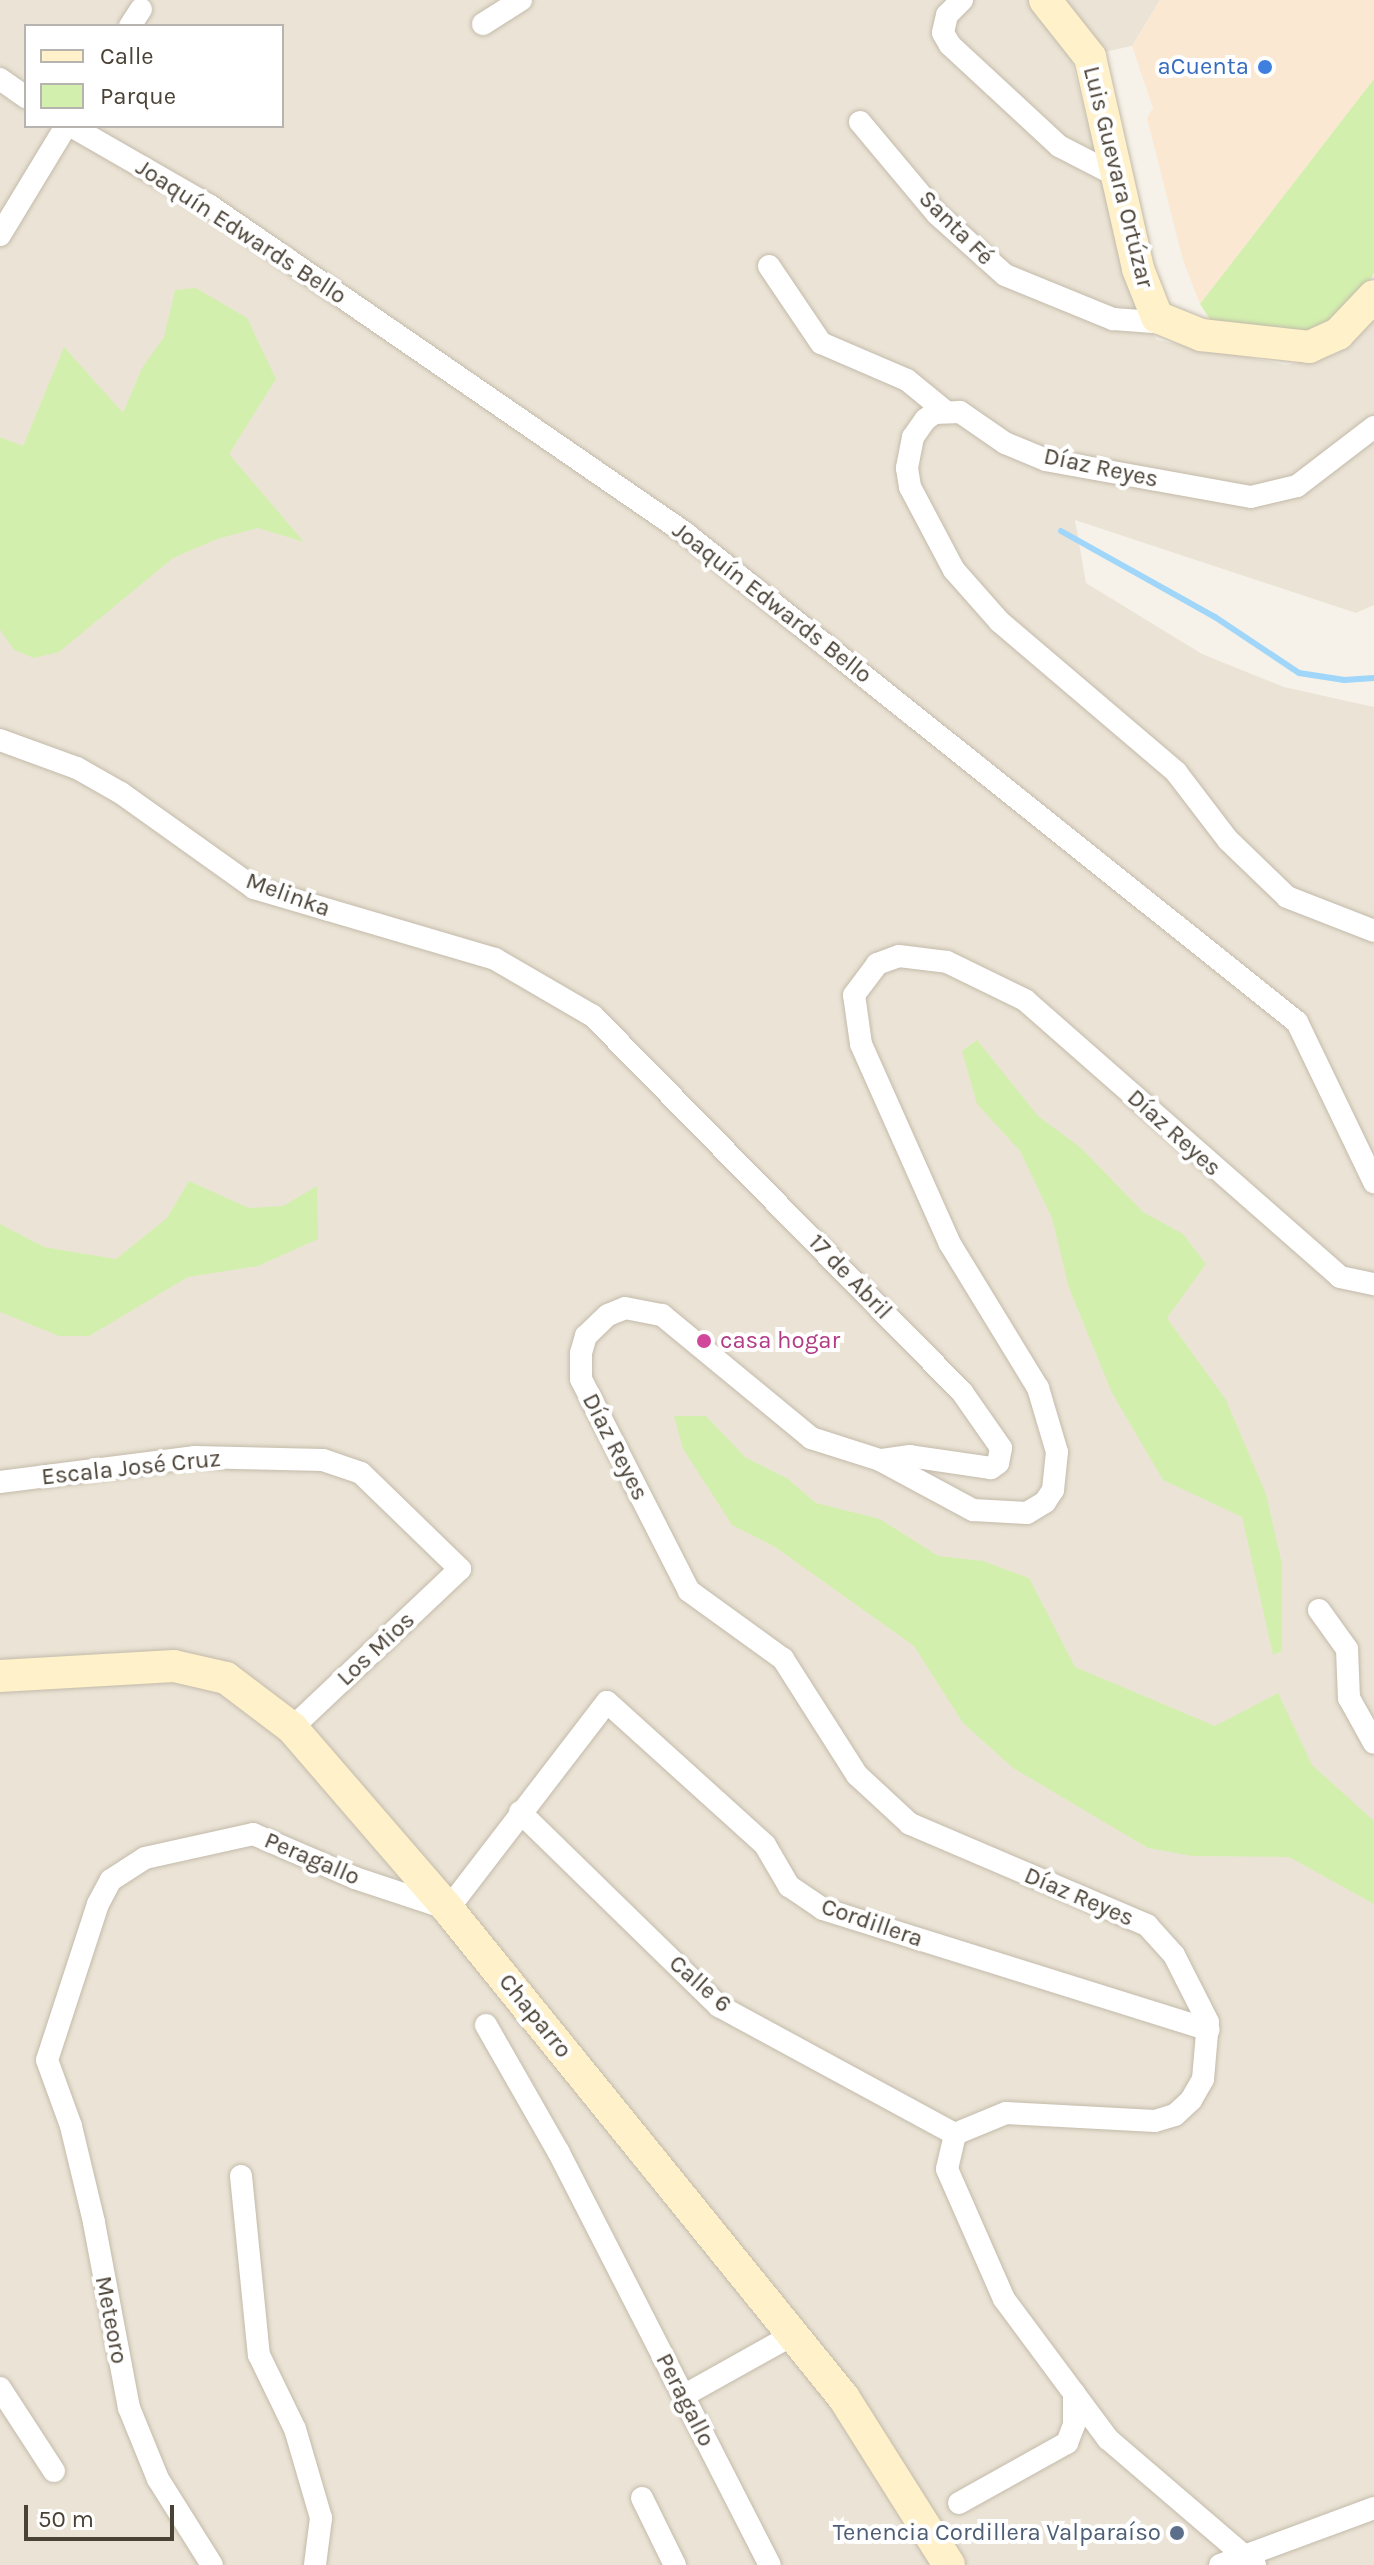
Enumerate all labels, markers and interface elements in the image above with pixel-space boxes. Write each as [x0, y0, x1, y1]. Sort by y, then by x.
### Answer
legend [24, 24, 284, 128]
text: Calle [100, 42, 154, 70]
place label: aCuenta [1158, 53, 1249, 81]
marker: aCuenta [1256, 58, 1274, 76]
street label: Luis Guevara Ortúzar [1077, 63, 1159, 291]
text: Parque [100, 82, 176, 110]
street label: Joaquín Edwards Bello [130, 153, 352, 311]
street label: Santa Fé [912, 184, 1000, 272]
street label: Díaz Reyes [1041, 442, 1161, 494]
street label: Joaquín Edwards Bello [667, 516, 877, 690]
street label: Melinka [242, 866, 334, 924]
street label: Díaz Reyes [1121, 1083, 1227, 1183]
street label: 17 de Abril [802, 1228, 898, 1326]
place label: casa hogar [720, 1327, 840, 1355]
marker: casa hogar [695, 1332, 713, 1350]
street label: Díaz Reyes [576, 1389, 654, 1505]
street label: Escala José Cruz [40, 1444, 222, 1492]
street label: Los Mios [331, 1606, 421, 1692]
street label: Peragallo [260, 1826, 364, 1892]
street label: Díaz Reyes [1020, 1861, 1138, 1933]
street label: Cordillera [817, 1892, 927, 1954]
street label: Calle 6 [663, 1949, 737, 2019]
street label: Chaparro [492, 1968, 578, 2064]
street label: Meteoro [88, 2274, 134, 2366]
street label: Peragallo [649, 2349, 721, 2451]
scale bar [28, 2489, 178, 2539]
text: 50 m [38, 2505, 94, 2533]
place label: Tenencia Cordillera Valparaíso [833, 2519, 1161, 2547]
marker: Tenencia Cordillera Valparaíso [1168, 2524, 1186, 2542]

